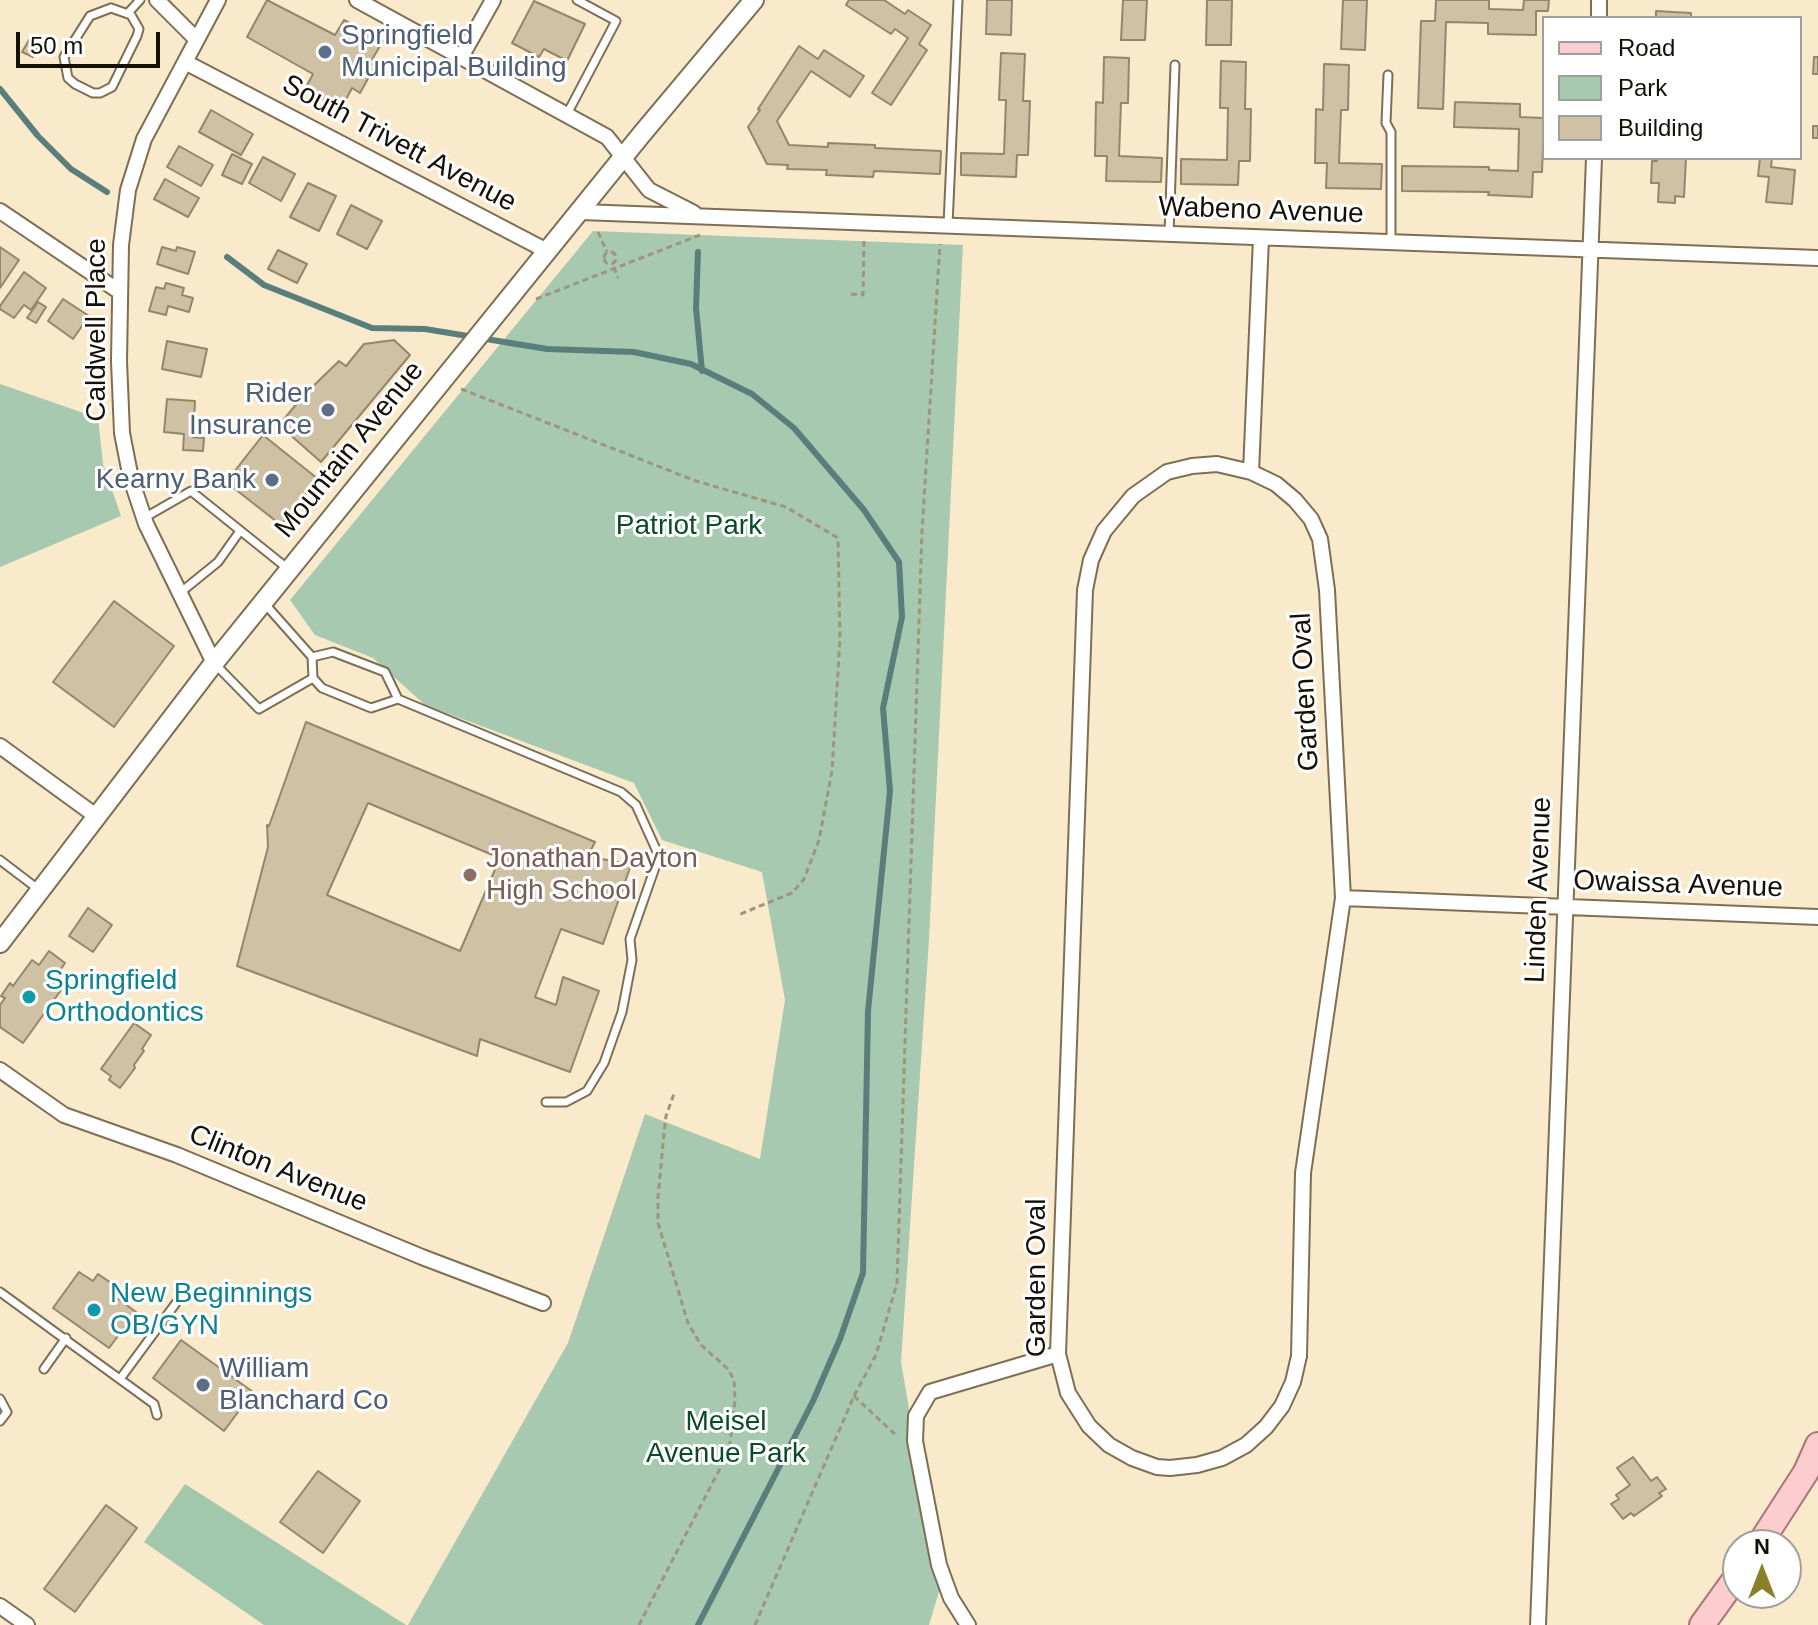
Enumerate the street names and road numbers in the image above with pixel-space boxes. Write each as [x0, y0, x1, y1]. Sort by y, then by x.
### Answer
street label: South Trivett Avenue [276, 68, 522, 220]
street label: Wabeno Avenue [1158, 191, 1364, 231]
street label: Caldwell Place [80, 238, 114, 422]
street label: Mountain Avenue [269, 355, 431, 545]
street label: Garden Oval [1285, 612, 1327, 772]
street label: Linden Avenue [1519, 796, 1559, 984]
street label: Owaissa Avenue [1573, 865, 1783, 905]
street label: Clinton Avenue [184, 1118, 372, 1220]
street label: Garden Oval [1020, 1199, 1054, 1357]

